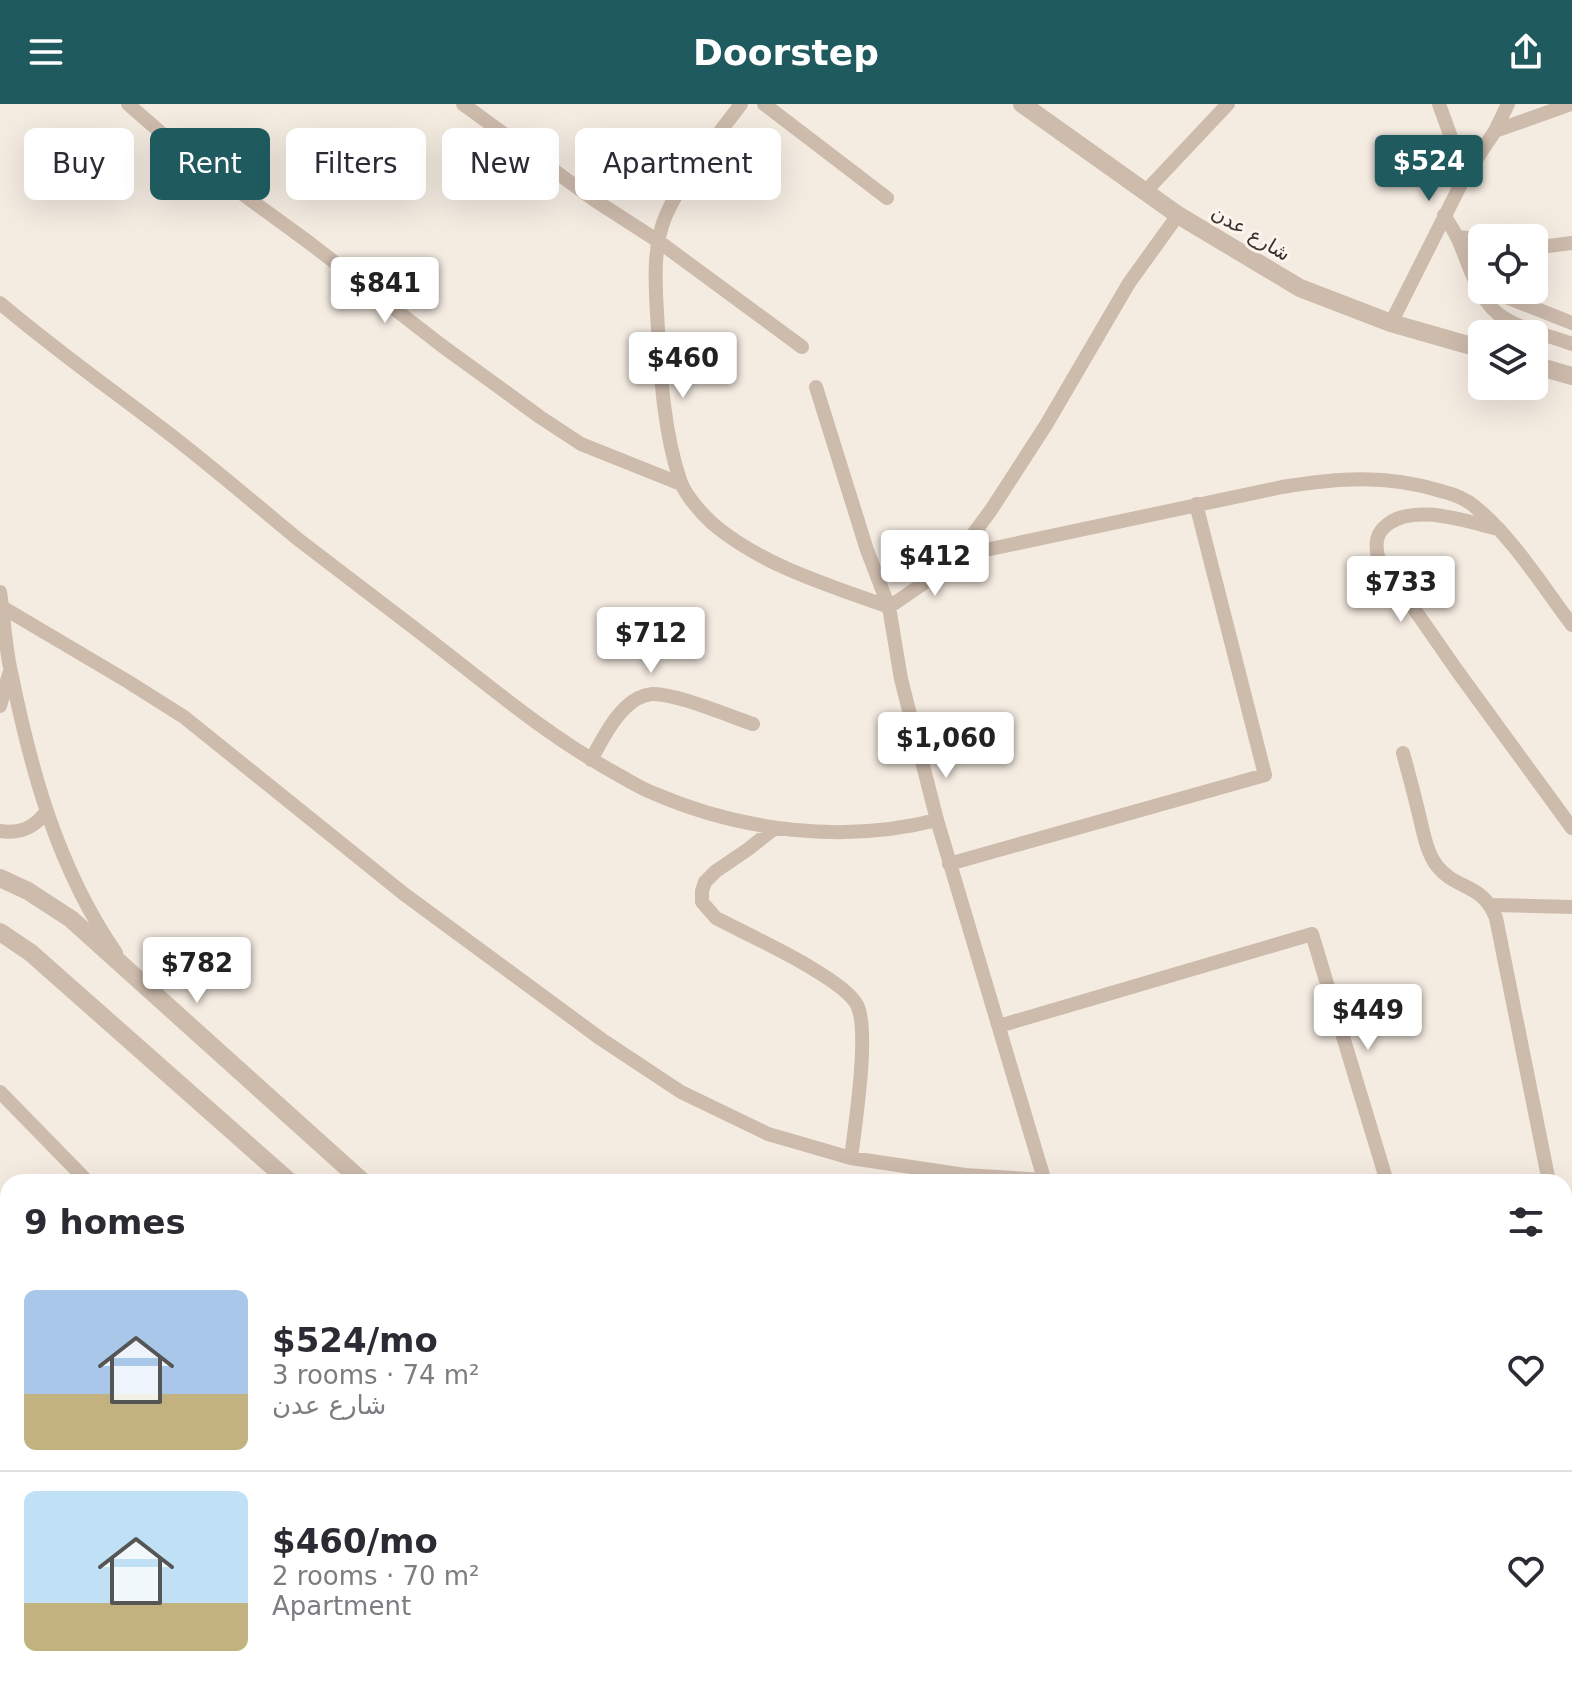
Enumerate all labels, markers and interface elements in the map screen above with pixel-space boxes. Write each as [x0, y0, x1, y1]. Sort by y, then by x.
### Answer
icon: menu [24, 30, 68, 74]
icon: share [1504, 30, 1548, 74]
text: Doorstep [693, 32, 879, 73]
chip: Buy [24, 128, 134, 200]
chip: Rent [150, 128, 270, 200]
chip: Filters [286, 128, 426, 200]
chip: New [442, 128, 559, 200]
chip: Apartment [575, 128, 781, 200]
pin: $524 [1382, 135, 1476, 203]
text: $524 [1393, 146, 1465, 176]
street label: شارع عدن [1207, 200, 1295, 266]
map controls [1468, 224, 1548, 400]
button: locate [1468, 224, 1548, 304]
pin: $841 [338, 257, 432, 325]
text: $841 [349, 268, 421, 298]
button: layers [1468, 320, 1548, 400]
pin: $460 [636, 332, 730, 400]
text: $460 [647, 343, 719, 373]
pin: $412 [888, 530, 982, 598]
text: $412 [899, 541, 971, 571]
pin: $733 [1354, 556, 1448, 624]
text: $733 [1365, 567, 1437, 597]
pin: $712 [604, 607, 698, 675]
text: $712 [615, 618, 687, 648]
pin: $1,060 [881, 712, 1011, 780]
text: $1,060 [896, 723, 996, 753]
pin: $782 [150, 937, 244, 1005]
text: $782 [161, 948, 233, 978]
pin: $449 [1321, 984, 1415, 1052]
text: $449 [1332, 995, 1404, 1025]
icon: filters [1504, 1200, 1548, 1244]
text: 9 homes [24, 1202, 186, 1242]
text: $524/mo [272, 1320, 438, 1360]
icon: home [88, 1322, 184, 1418]
icon: heart [1504, 1348, 1548, 1392]
text: 3 rooms · 74 m² [272, 1360, 480, 1390]
text: شارع عدن [272, 1390, 386, 1420]
text: $460/mo [272, 1521, 438, 1561]
icon: home [88, 1523, 184, 1619]
icon: heart [1504, 1549, 1548, 1593]
text: 2 rooms · 70 m² [272, 1561, 480, 1591]
text: Apartment [272, 1591, 411, 1621]

